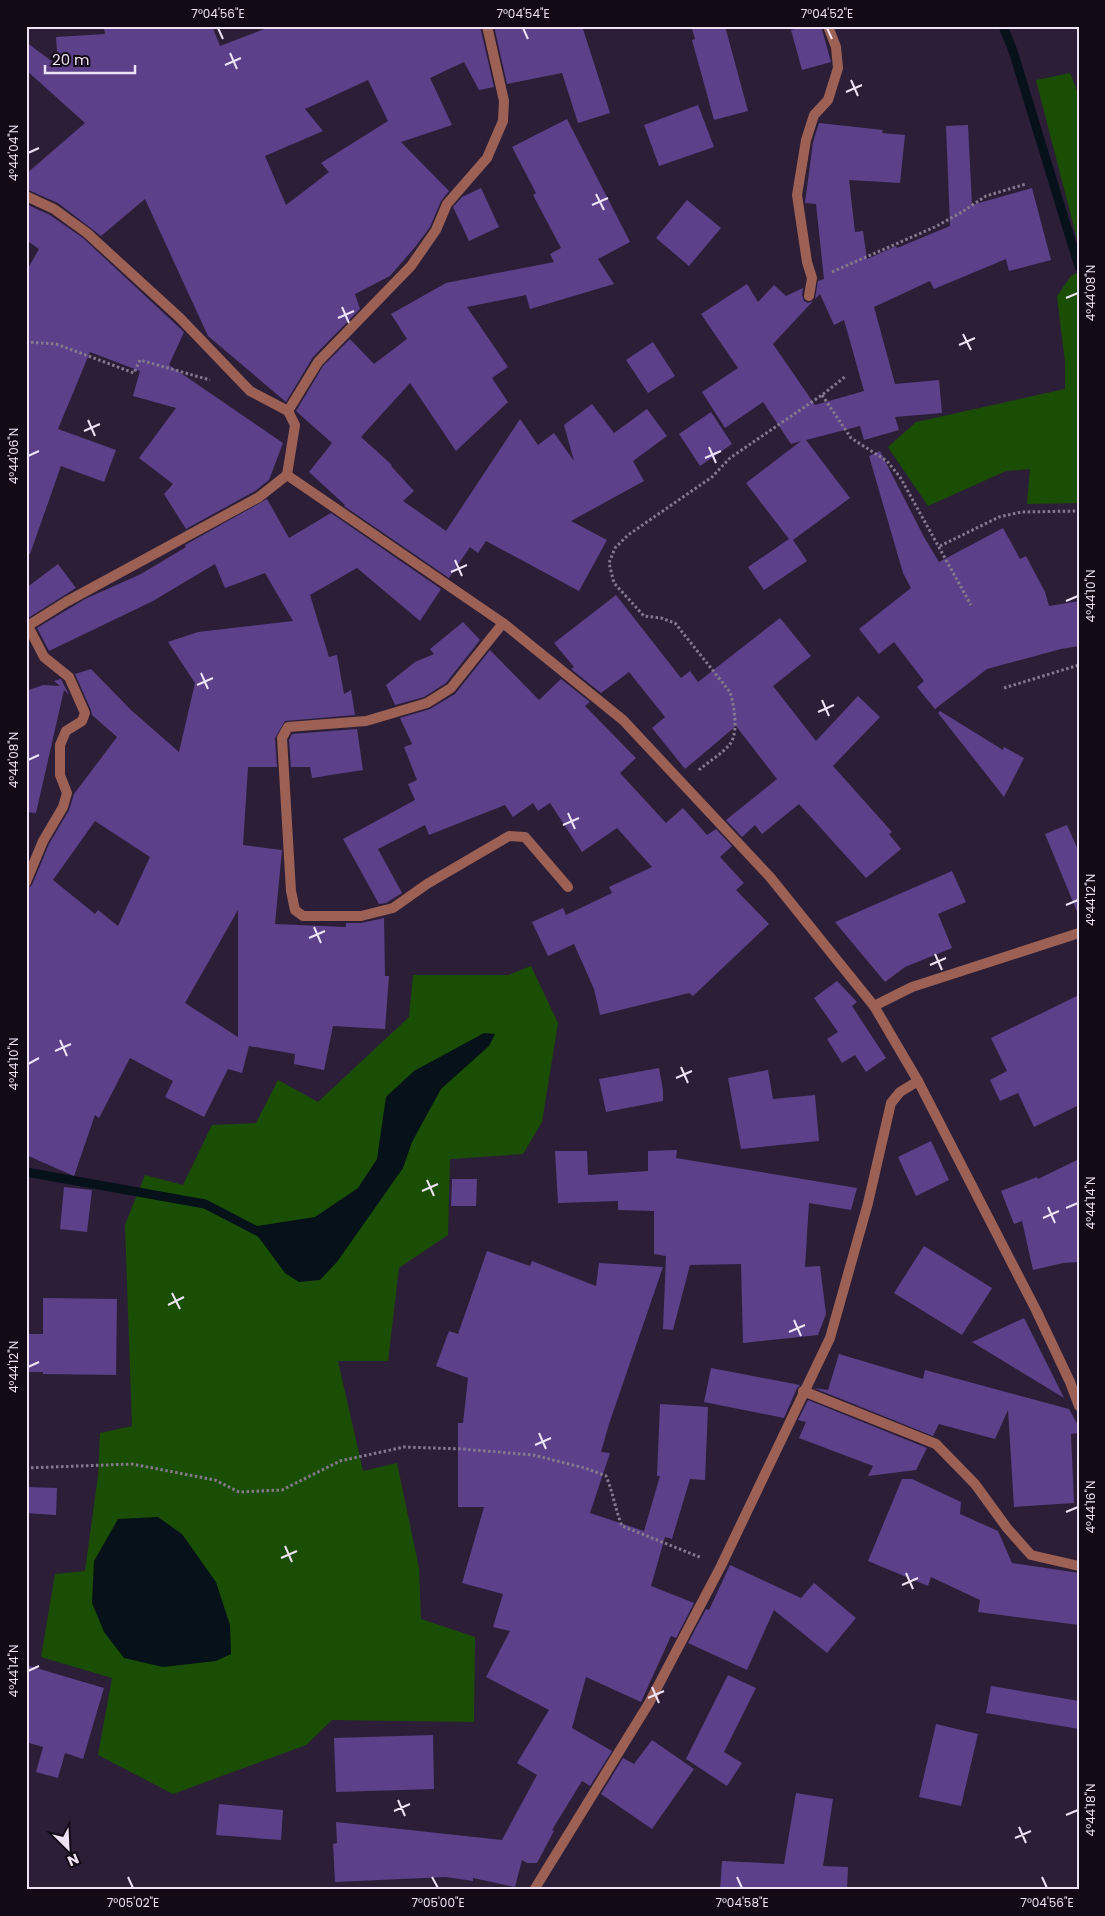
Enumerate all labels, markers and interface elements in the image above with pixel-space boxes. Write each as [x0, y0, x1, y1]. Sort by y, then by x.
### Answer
text: 7°04'56"E [191, 5, 245, 22]
text: 7°04'54"E [496, 5, 550, 22]
text: 7°04'52"E [801, 5, 853, 22]
scale bar [45, 42, 135, 74]
text: 20 m [52, 49, 90, 70]
text: 4°44'04"N [5, 125, 22, 181]
text: 4°44'08"N [1082, 265, 1099, 321]
text: 4°44'06"N [5, 428, 22, 484]
text: 4°44'10"N [1082, 570, 1099, 622]
text: 4°44'08"N [5, 732, 22, 788]
text: 4°44'12"N [1082, 874, 1099, 926]
text: 4°44'10"N [5, 1038, 22, 1090]
text: 4°44'14"N [1082, 1177, 1099, 1229]
text: 4°44'12"N [5, 1341, 22, 1393]
text: 4°44'16"N [1082, 1481, 1099, 1533]
text: 4°44'14"N [5, 1645, 22, 1697]
text: 4°44'18"N [1082, 1784, 1099, 1836]
north arrow [42, 1824, 92, 1874]
text: N [64, 1849, 82, 1871]
text: 7°05'02"E [107, 1894, 159, 1911]
text: 7°05'00"E [411, 1894, 465, 1911]
text: 7°04'58"E [715, 1894, 769, 1911]
text: 7°04'56"E [1020, 1894, 1074, 1911]

